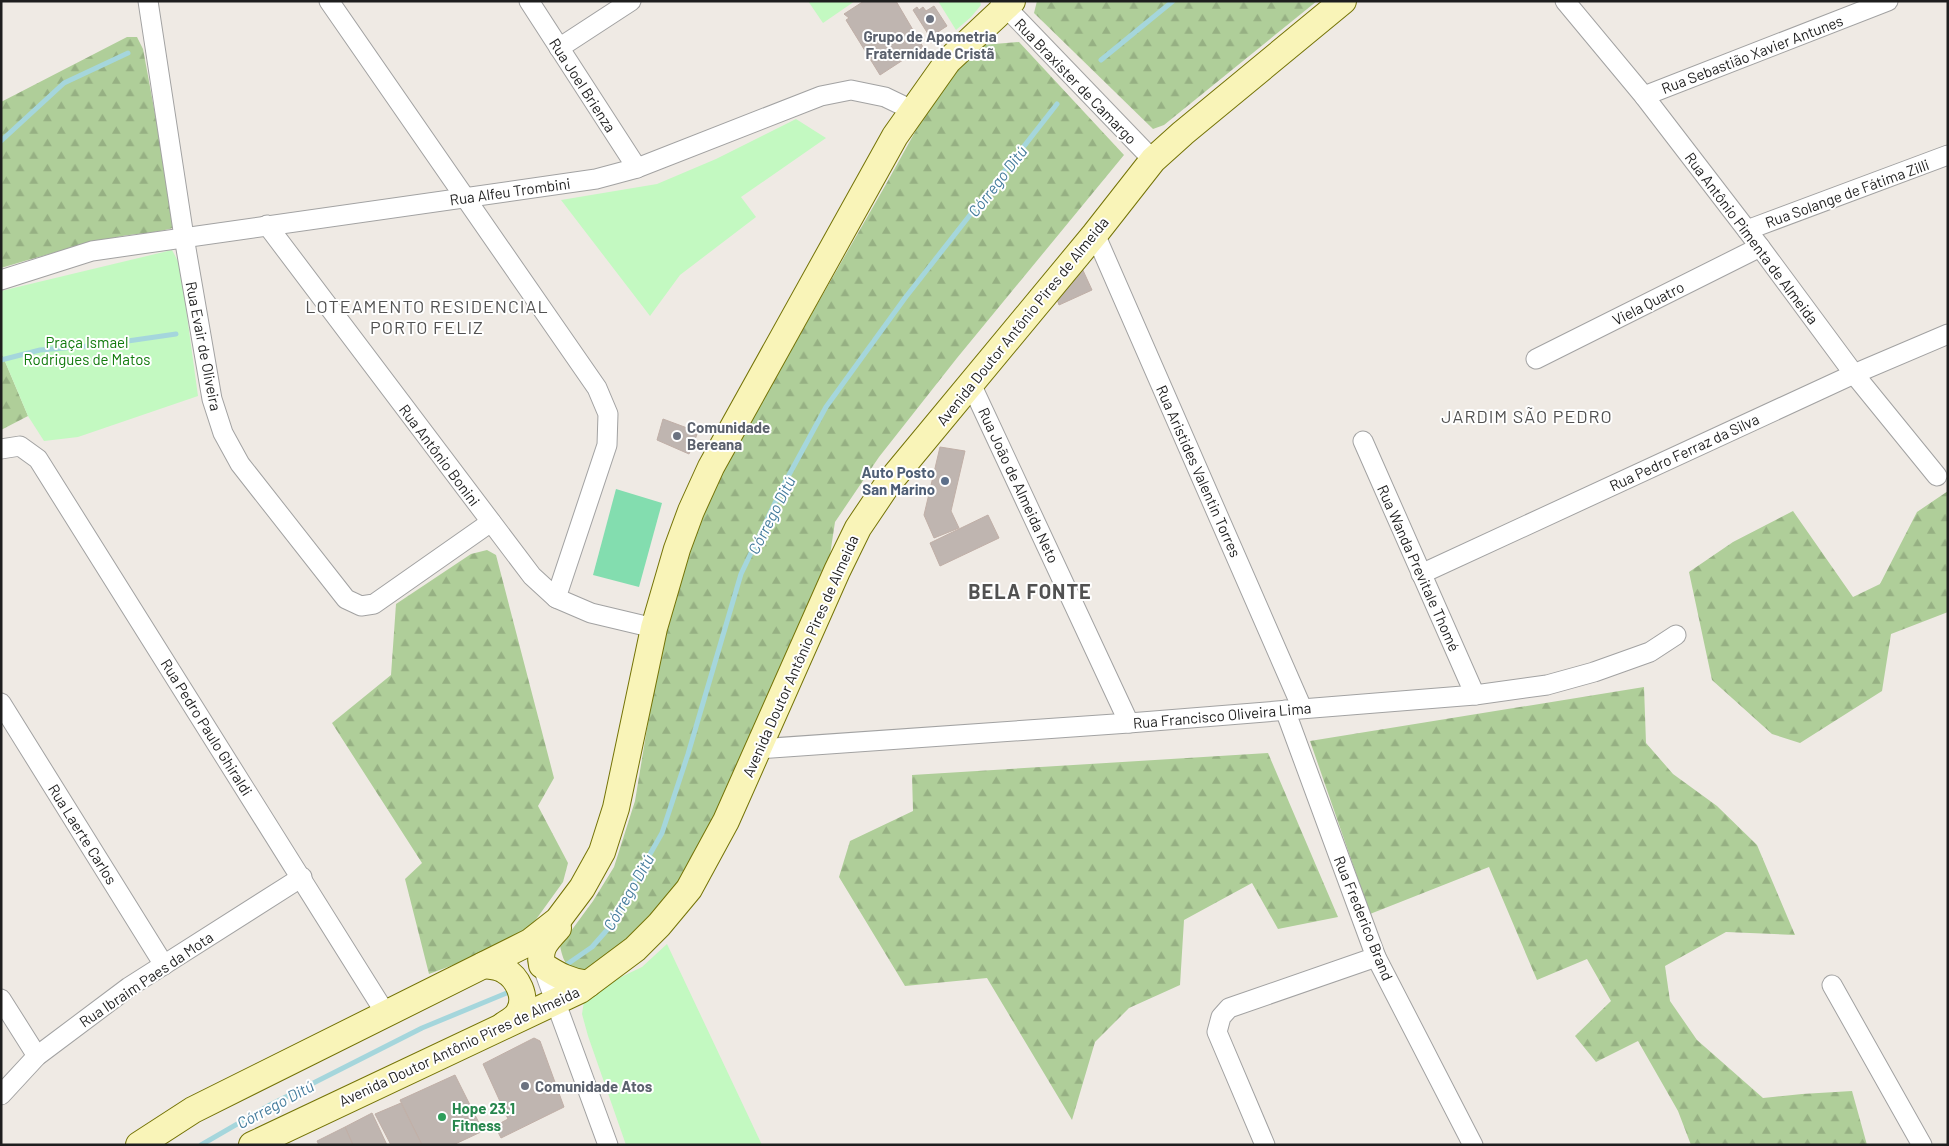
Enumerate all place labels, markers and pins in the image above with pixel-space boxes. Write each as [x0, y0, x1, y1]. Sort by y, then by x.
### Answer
marker: Grupo de Apometria Fraternidade Cristã [924, 13, 936, 25]
place label: Grupo de Apometria Fraternidade Cristã [863, 27, 997, 62]
place label: Comunidade Bereana [687, 418, 770, 453]
marker: Comunidade Bereana [671, 430, 683, 442]
place label: Auto Posto San Marino [861, 463, 935, 498]
marker: Auto Posto San Marino [939, 475, 951, 487]
place label: Comunidade Atos [535, 1077, 653, 1095]
marker: Comunidade Atos [519, 1080, 531, 1092]
place label: Hope 23.1 Fitness [452, 1099, 515, 1134]
marker: Hope 23.1 Fitness [436, 1111, 448, 1123]

